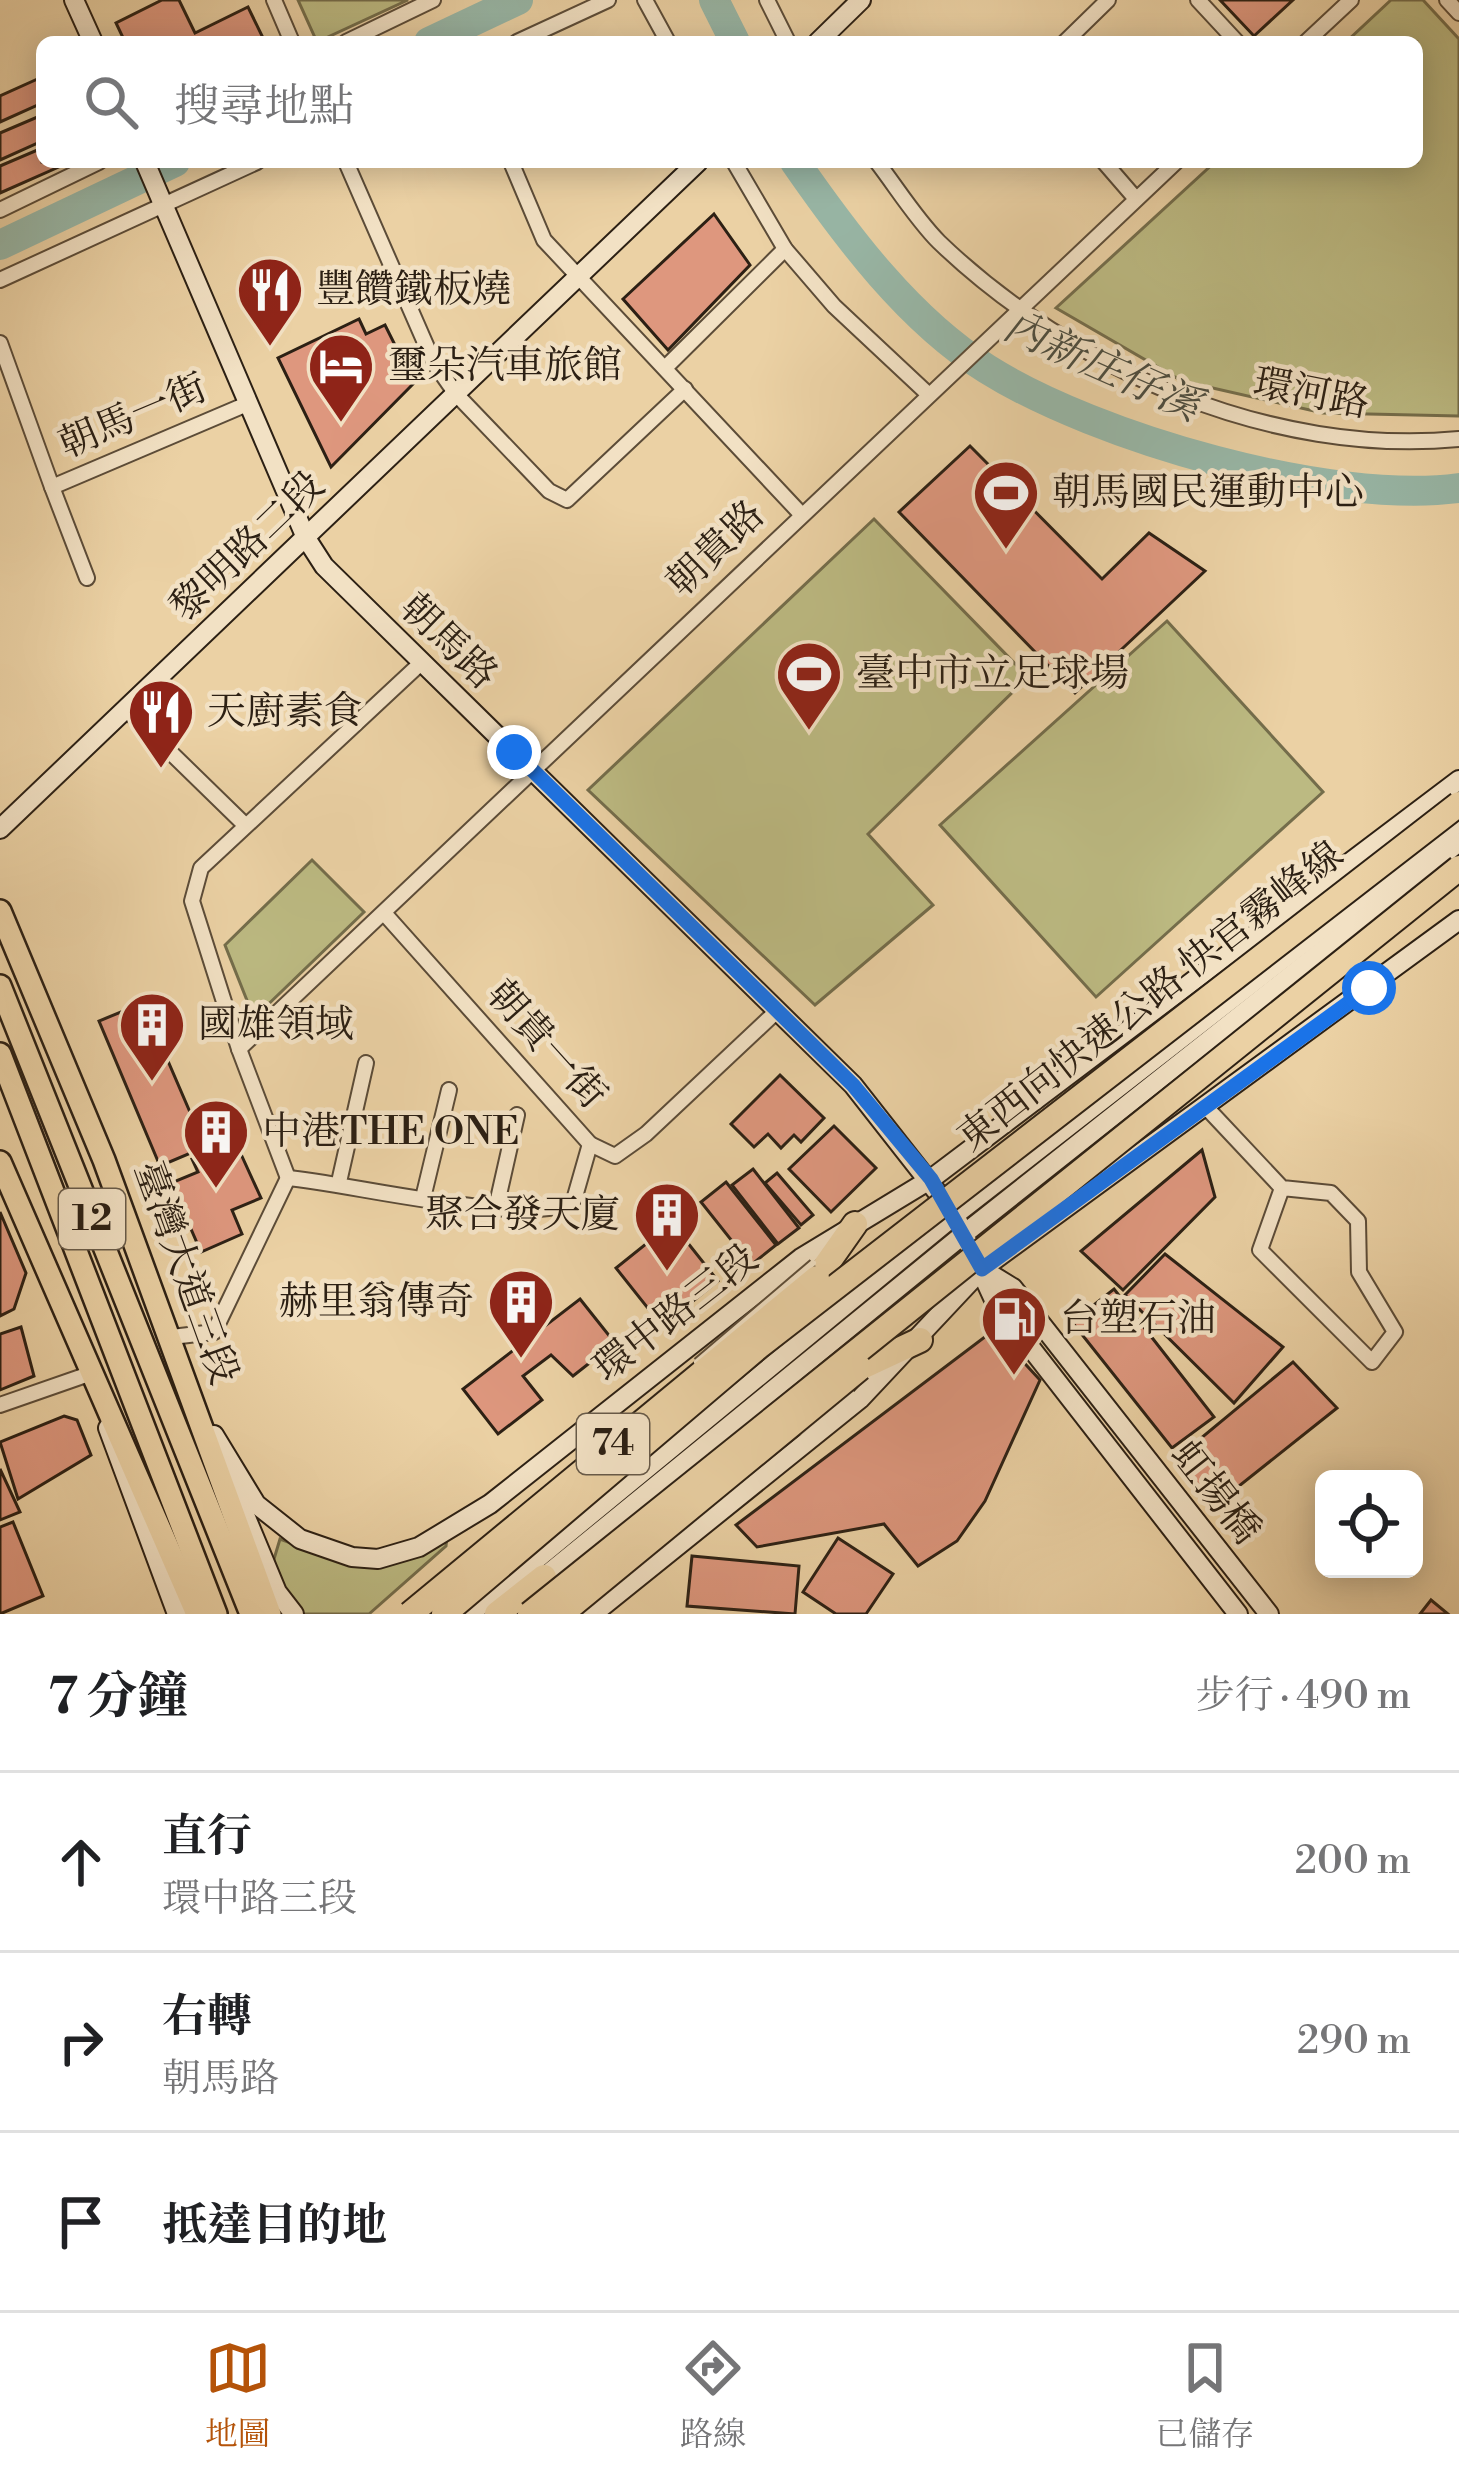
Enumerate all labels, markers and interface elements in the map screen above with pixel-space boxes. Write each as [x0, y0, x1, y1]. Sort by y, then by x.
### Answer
search box [36, 36, 1423, 168]
icon: search [78, 69, 144, 135]
text: 搜尋地點 [174, 79, 354, 136]
restaurant icon: 豐饡鐵板燒 [235, 255, 305, 349]
place label: 豐饡鐵板燒 [316, 266, 511, 315]
water label: 內新庄仔溪 [995, 300, 1212, 436]
hotel icon: 璽朵汽車旅館 [306, 331, 376, 425]
place label: 璽朵汽車旅館 [388, 342, 622, 391]
street label: 環河路 [1249, 359, 1373, 429]
street label: 朝馬一街 [52, 364, 214, 470]
sports icon: 朝馬國民運動中心 [971, 458, 1041, 552]
street label: 黎明路二段 [161, 462, 335, 632]
place label: 朝馬國民運動中心 [1052, 469, 1364, 518]
street label: 朝貴路 [657, 491, 775, 607]
street label: 朝馬路 [389, 584, 507, 700]
sports icon: 臺中市立足球場 [774, 639, 844, 733]
place label: 臺中市立足球場 [856, 650, 1129, 699]
restaurant icon: 天廚素食 [126, 677, 196, 771]
place label: 天廚素食 [207, 688, 363, 737]
route end [487, 725, 541, 779]
street label: 東西向快速公路 快官霧峰線 [948, 831, 1354, 1163]
route start [1342, 961, 1396, 1015]
street label: 朝貴一街 [476, 971, 616, 1119]
building icon: 國雄領域 [117, 990, 187, 1084]
place label: 國雄領域 [198, 1001, 354, 1050]
building icon: 中港THE ONE [181, 1097, 251, 1191]
place label: 中港THE ONE [262, 1108, 520, 1157]
street label: 臺灣大道三段 [122, 1155, 248, 1391]
building icon: 聚合發天廈 [632, 1180, 702, 1274]
road number: 12 [59, 1189, 125, 1249]
place label: 聚合發天廈 [425, 1191, 620, 1240]
street label: 環中路三段 [584, 1235, 768, 1393]
building icon: 赫里翁傳奇 [486, 1267, 556, 1361]
place label: 赫里翁傳奇 [279, 1278, 474, 1327]
fuel station icon: 台塑石油 [979, 1284, 1049, 1378]
place label: 台塑石油 [1060, 1295, 1216, 1344]
road number: 74 [577, 1414, 649, 1474]
street label: 虹揚橋 [1160, 1432, 1270, 1554]
map controls [1315, 1470, 1423, 1578]
button: locate [1315, 1470, 1423, 1578]
text: 7 分鐘 [48, 1666, 188, 1730]
text: 步行 · 490 m [1196, 1672, 1411, 1721]
text: 直行 [162, 1809, 252, 1866]
icon: ahead [48, 1829, 114, 1895]
text: 200 m [1295, 1837, 1411, 1886]
text: 環中路三段 [162, 1875, 357, 1924]
text: 右轉 [162, 1989, 252, 2046]
icon: right [48, 2009, 114, 2075]
text: 290 m [1297, 2017, 1411, 2066]
text: 朝馬路 [162, 2055, 279, 2104]
icon: arrive [48, 2189, 114, 2255]
text: 抵達目的地 [162, 2198, 387, 2255]
tab: 地圖 [205, 2335, 271, 2456]
tab: 路線 [680, 2335, 746, 2456]
tab: 已儲存 [1155, 2335, 1254, 2456]

